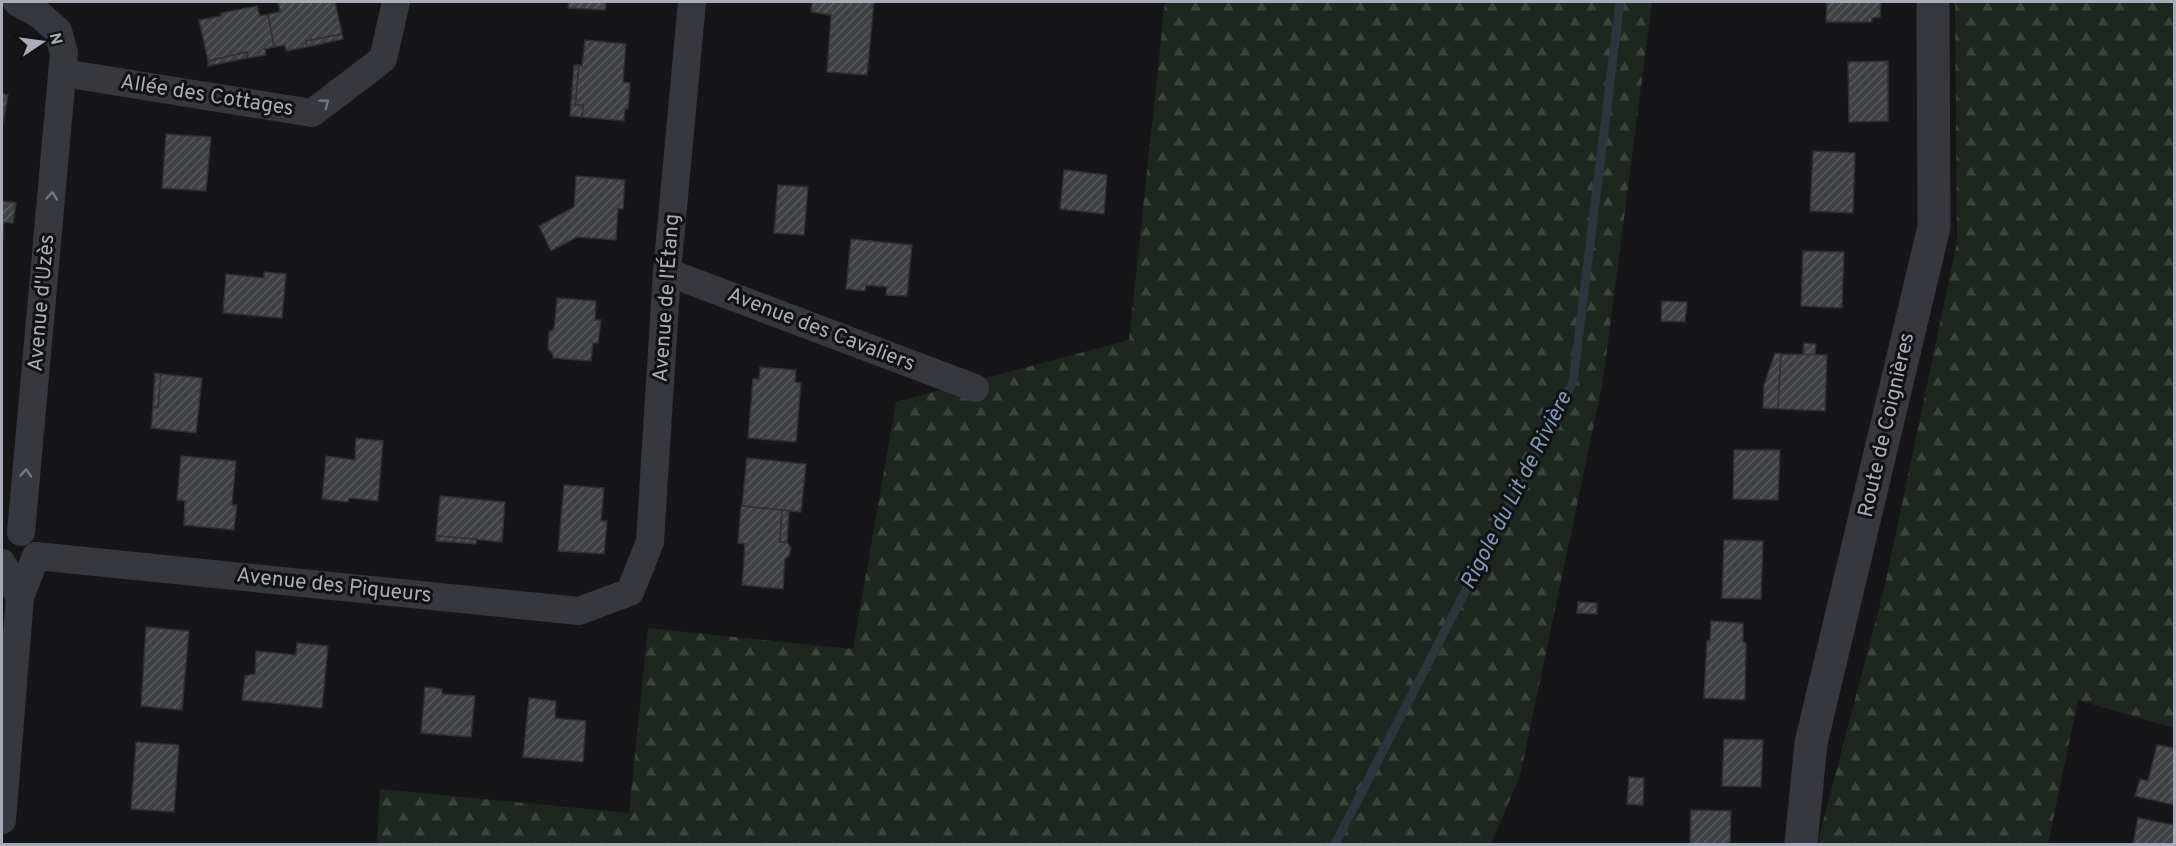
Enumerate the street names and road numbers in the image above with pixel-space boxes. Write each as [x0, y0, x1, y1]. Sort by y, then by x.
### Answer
street label: Allée des Cottages [118, 69, 296, 123]
street label: Avenue de l'Étang [647, 213, 686, 383]
street label: Avenue d'Uzès [23, 233, 61, 373]
street label: Avenue des Cavaliers [723, 282, 919, 378]
street label: Route de Coignières [1853, 330, 1921, 520]
street label: Avenue des Piqueurs [235, 562, 433, 610]

